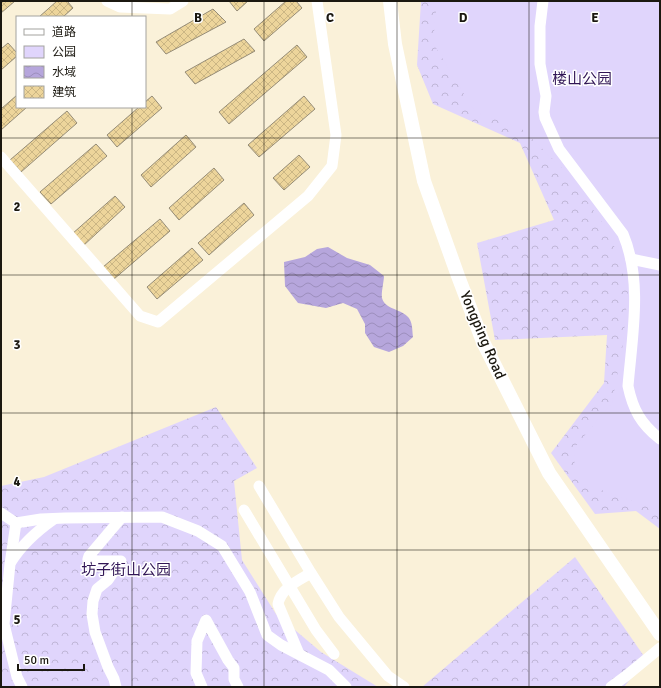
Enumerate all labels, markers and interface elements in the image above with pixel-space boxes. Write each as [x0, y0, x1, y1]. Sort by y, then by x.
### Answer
text: B [194, 10, 202, 26]
text: C [326, 10, 334, 26]
text: D [459, 10, 468, 26]
text: E [591, 10, 599, 26]
legend [16, 16, 146, 108]
text: 道路 [52, 25, 76, 40]
text: 公园 [52, 45, 76, 60]
text: 水域 [52, 65, 76, 80]
park label: 楼山公园 [552, 70, 612, 88]
text: 建筑 [52, 85, 76, 100]
text: 2 [13, 199, 21, 215]
street label: Yongping Road [456, 288, 510, 382]
text: 3 [13, 337, 21, 353]
text: 4 [13, 474, 21, 490]
park label: 坊子街山公园 [81, 561, 171, 579]
text: 5 [13, 612, 21, 628]
scale bar [18, 646, 84, 672]
text: 50 m [24, 653, 49, 668]

